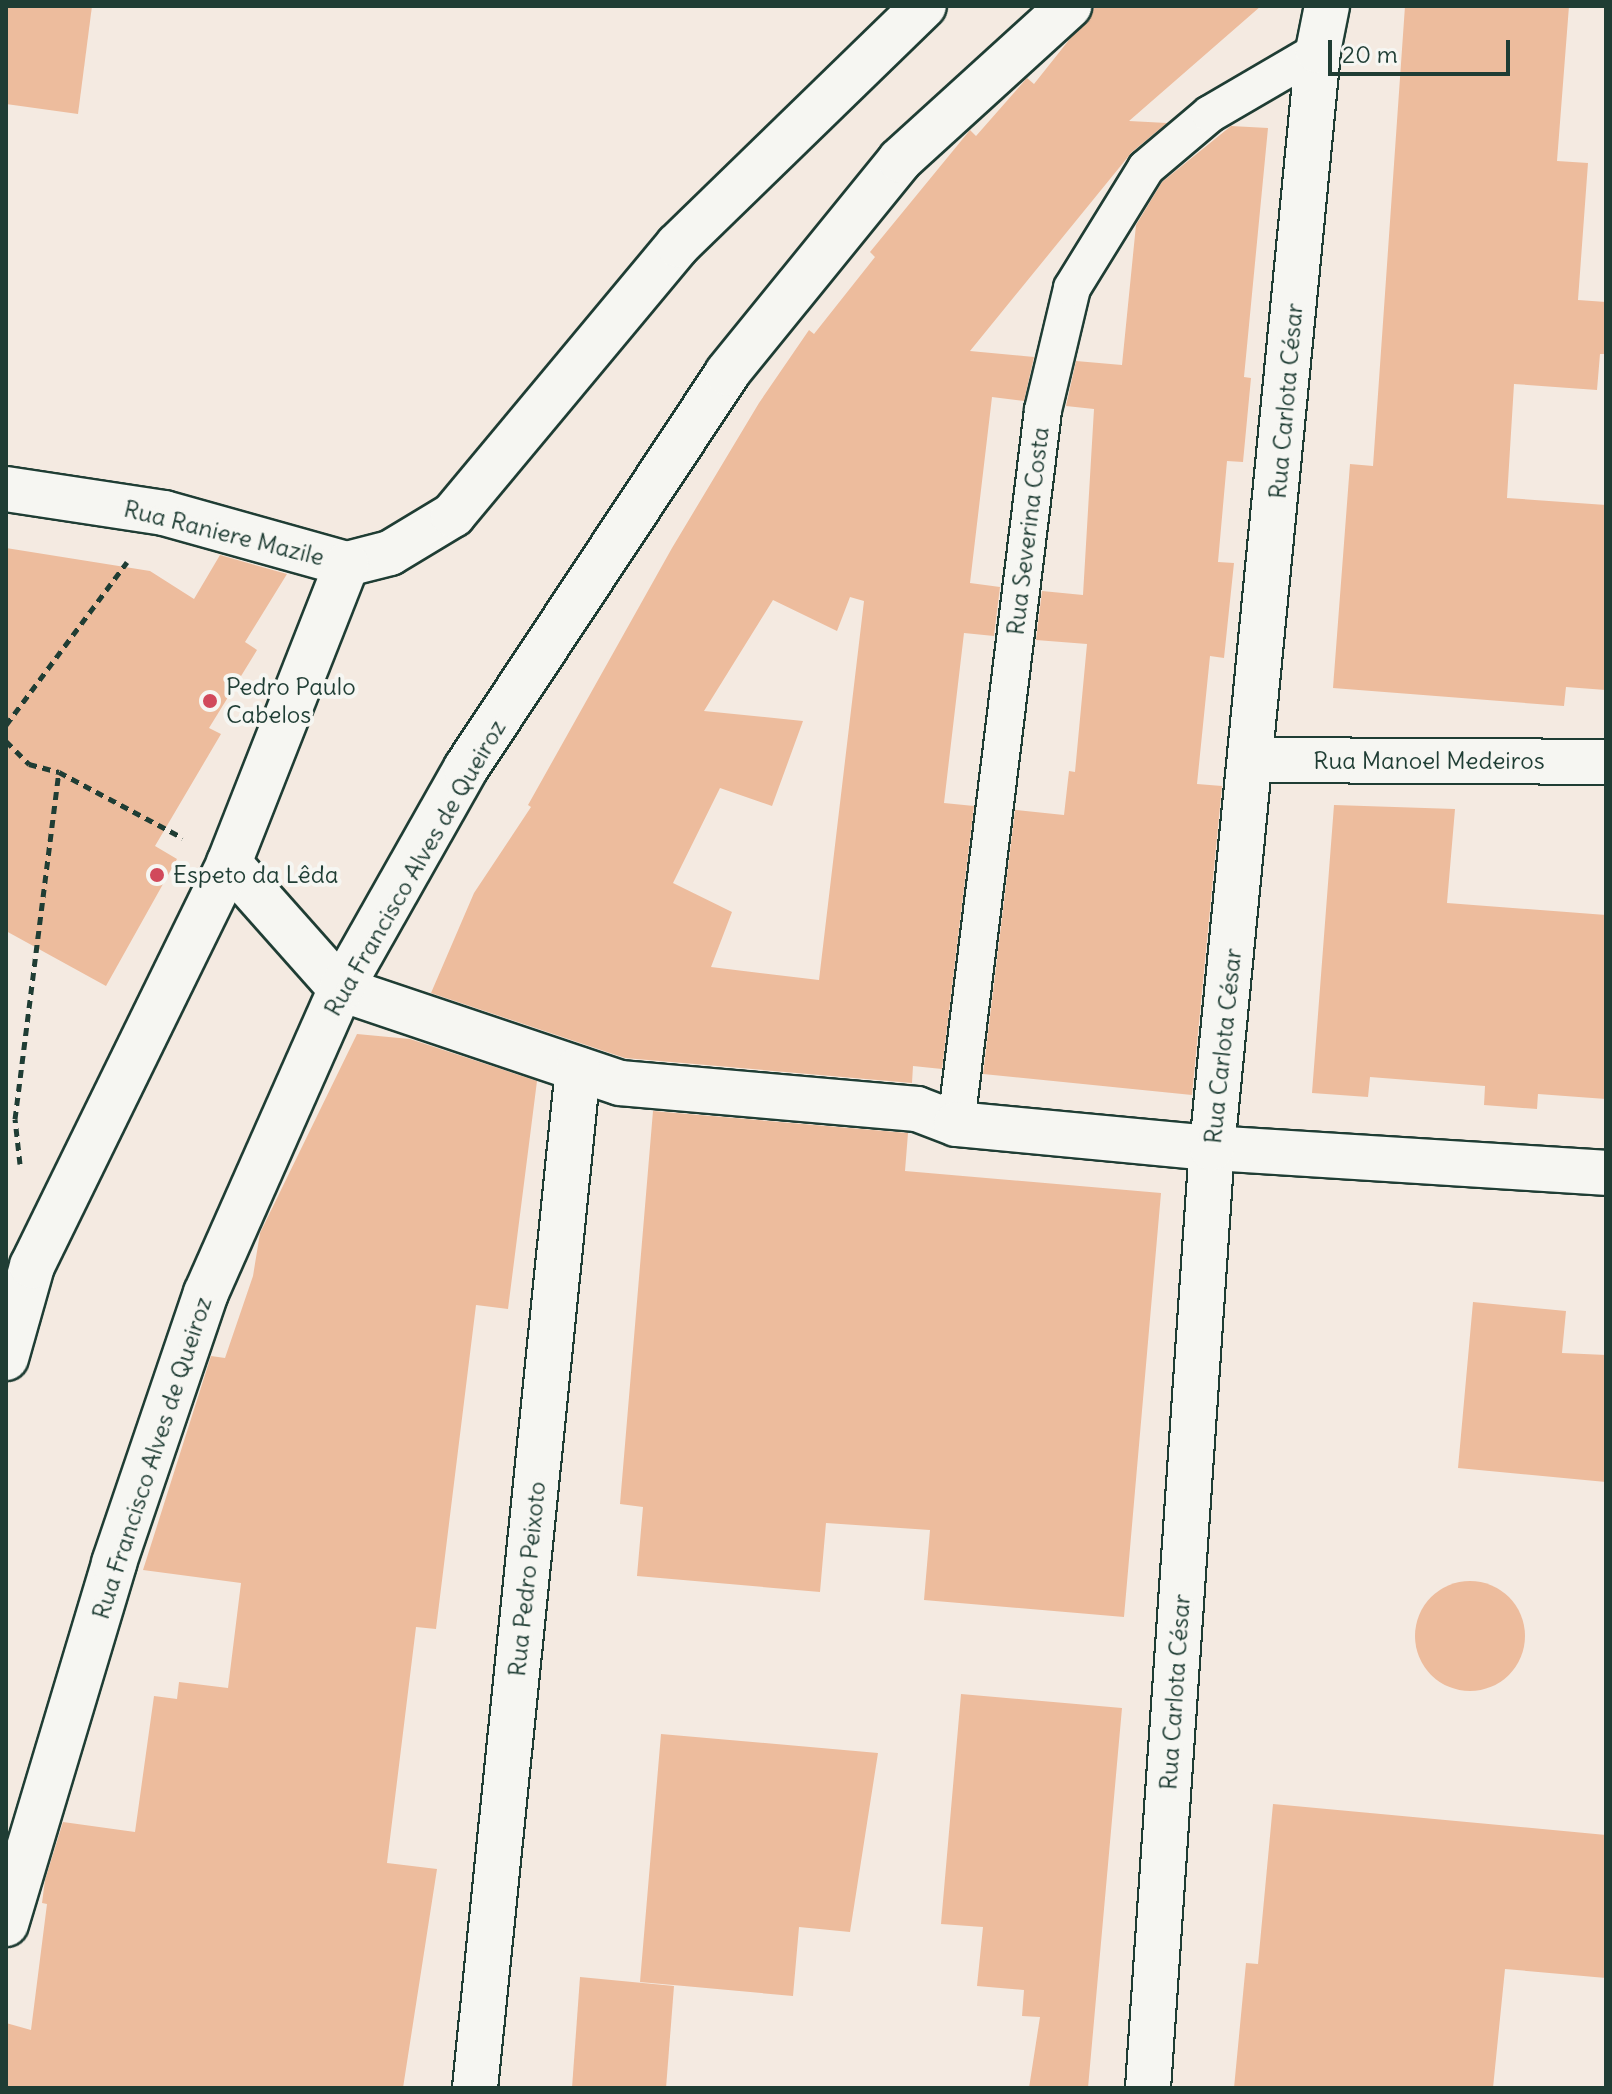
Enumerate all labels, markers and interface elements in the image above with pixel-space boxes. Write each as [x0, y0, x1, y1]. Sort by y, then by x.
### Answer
scale bar [1332, 24, 1514, 74]
text: 20 m [1342, 39, 1398, 69]
street label: Rua Carlota César [1263, 302, 1309, 500]
street label: Rua Severina Costa [1001, 425, 1055, 637]
street label: Rua Raniere Mazile [121, 494, 327, 572]
place label: Pedro Paulo Cabelos [226, 673, 356, 729]
marker: Pedro Paulo Cabelos [201, 692, 219, 710]
street label: Rua Francisco Alves de Queiroz [318, 715, 512, 1021]
street label: Rua Manoel Medeiros [1313, 747, 1545, 775]
place label: Espeto da Lêda [173, 861, 339, 889]
marker: Espeto da Lêda [148, 866, 166, 884]
street label: Rua Carlota César [1198, 947, 1248, 1145]
street label: Rua Francisco Alves de Queiroz [86, 1293, 218, 1623]
street label: Rua Pedro Peixoto [502, 1480, 552, 1678]
street label: Rua Carlota César [1154, 1593, 1196, 1791]

